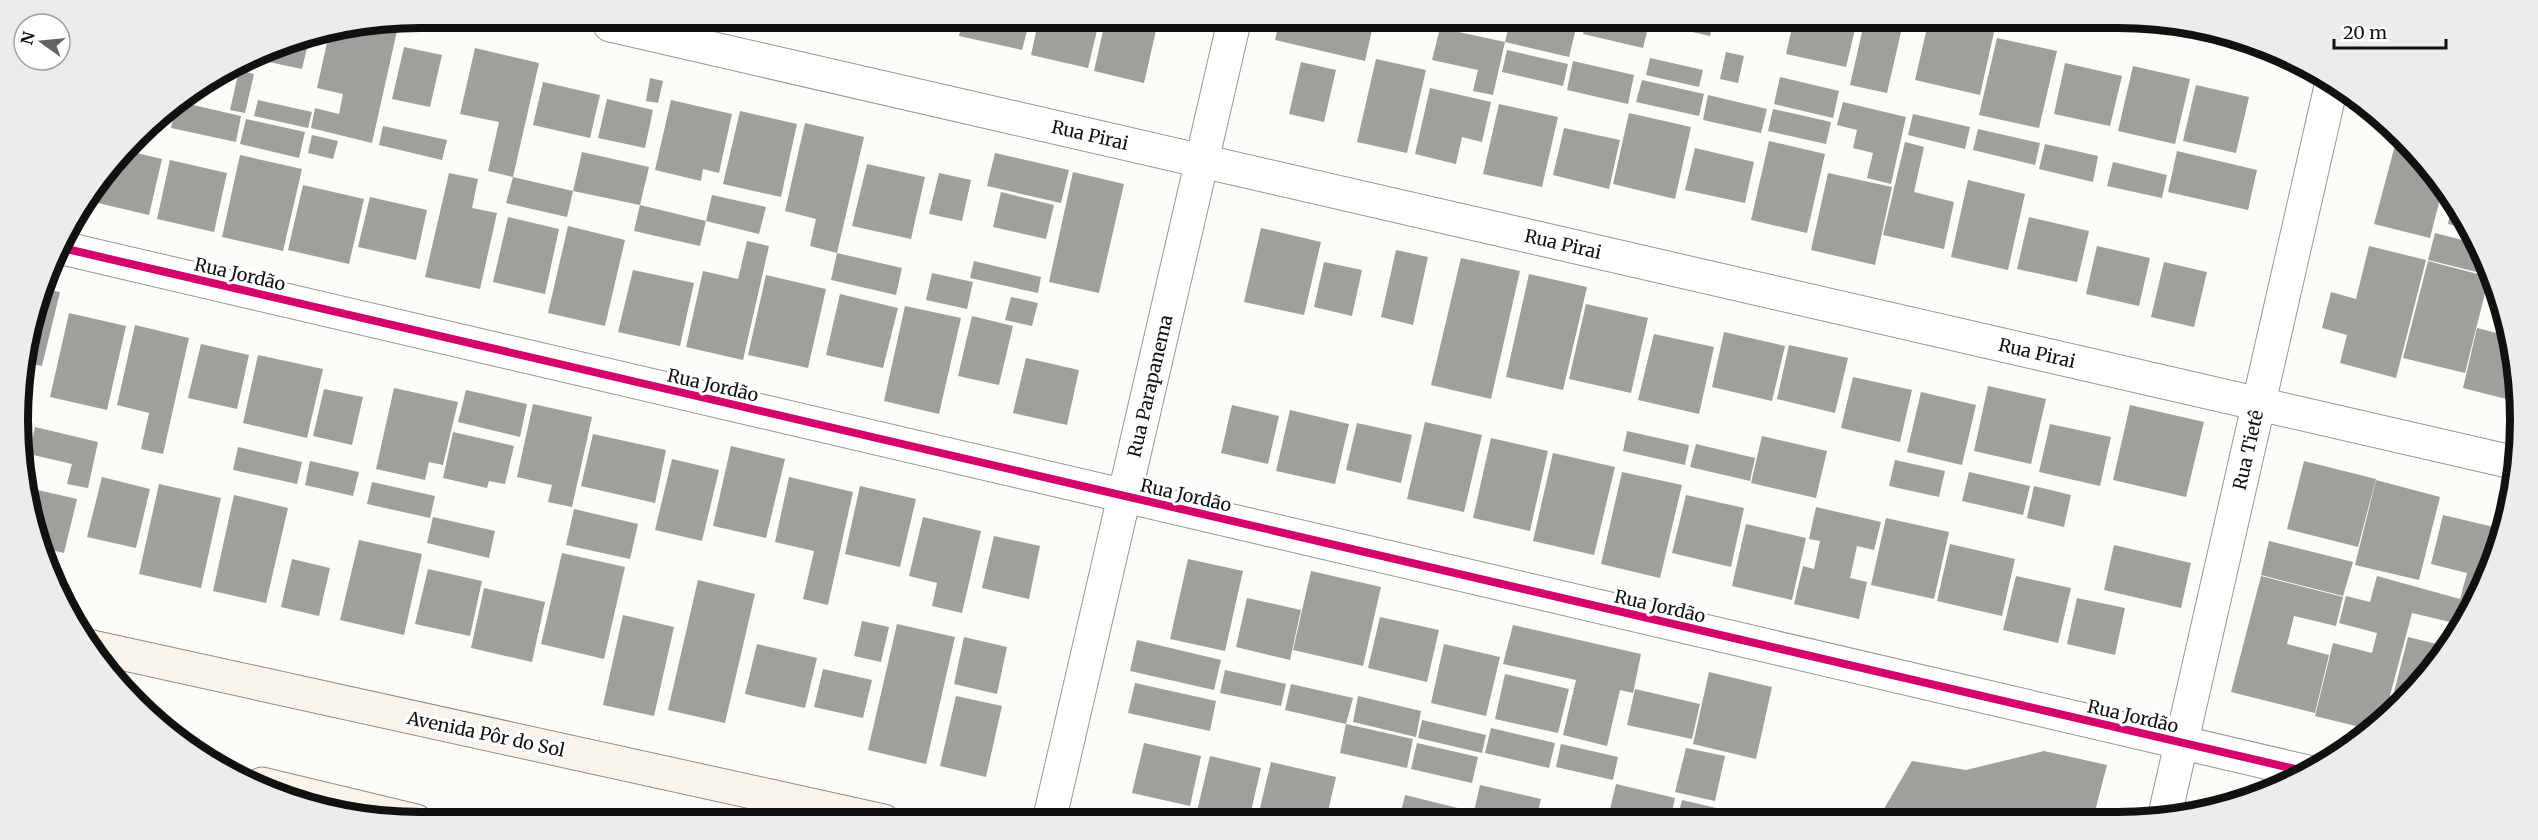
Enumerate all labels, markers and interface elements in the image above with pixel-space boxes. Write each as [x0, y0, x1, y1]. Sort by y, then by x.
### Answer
north arrow [12, 12, 72, 72]
scale bar [2334, 12, 2446, 50]
text: 20 m [2343, 21, 2387, 44]
text: N [16, 29, 39, 47]
street label: Rua Pirai [1049, 115, 1131, 155]
street label: Rua Pirai [1522, 224, 1604, 264]
street label: Rua Jordão [192, 252, 288, 296]
street label: Rua Parapanema [1122, 312, 1178, 460]
street label: Rua Pirai [1996, 333, 2078, 373]
street label: Rua Jordão [665, 363, 761, 407]
street label: Rua Tietê [2228, 408, 2268, 492]
street label: Rua Jordão [1138, 473, 1234, 517]
street label: Rua Jordão [1612, 584, 1708, 628]
street label: Rua Jordão [2085, 694, 2181, 738]
street label: Avenida Pôr do Sol [404, 706, 567, 762]

